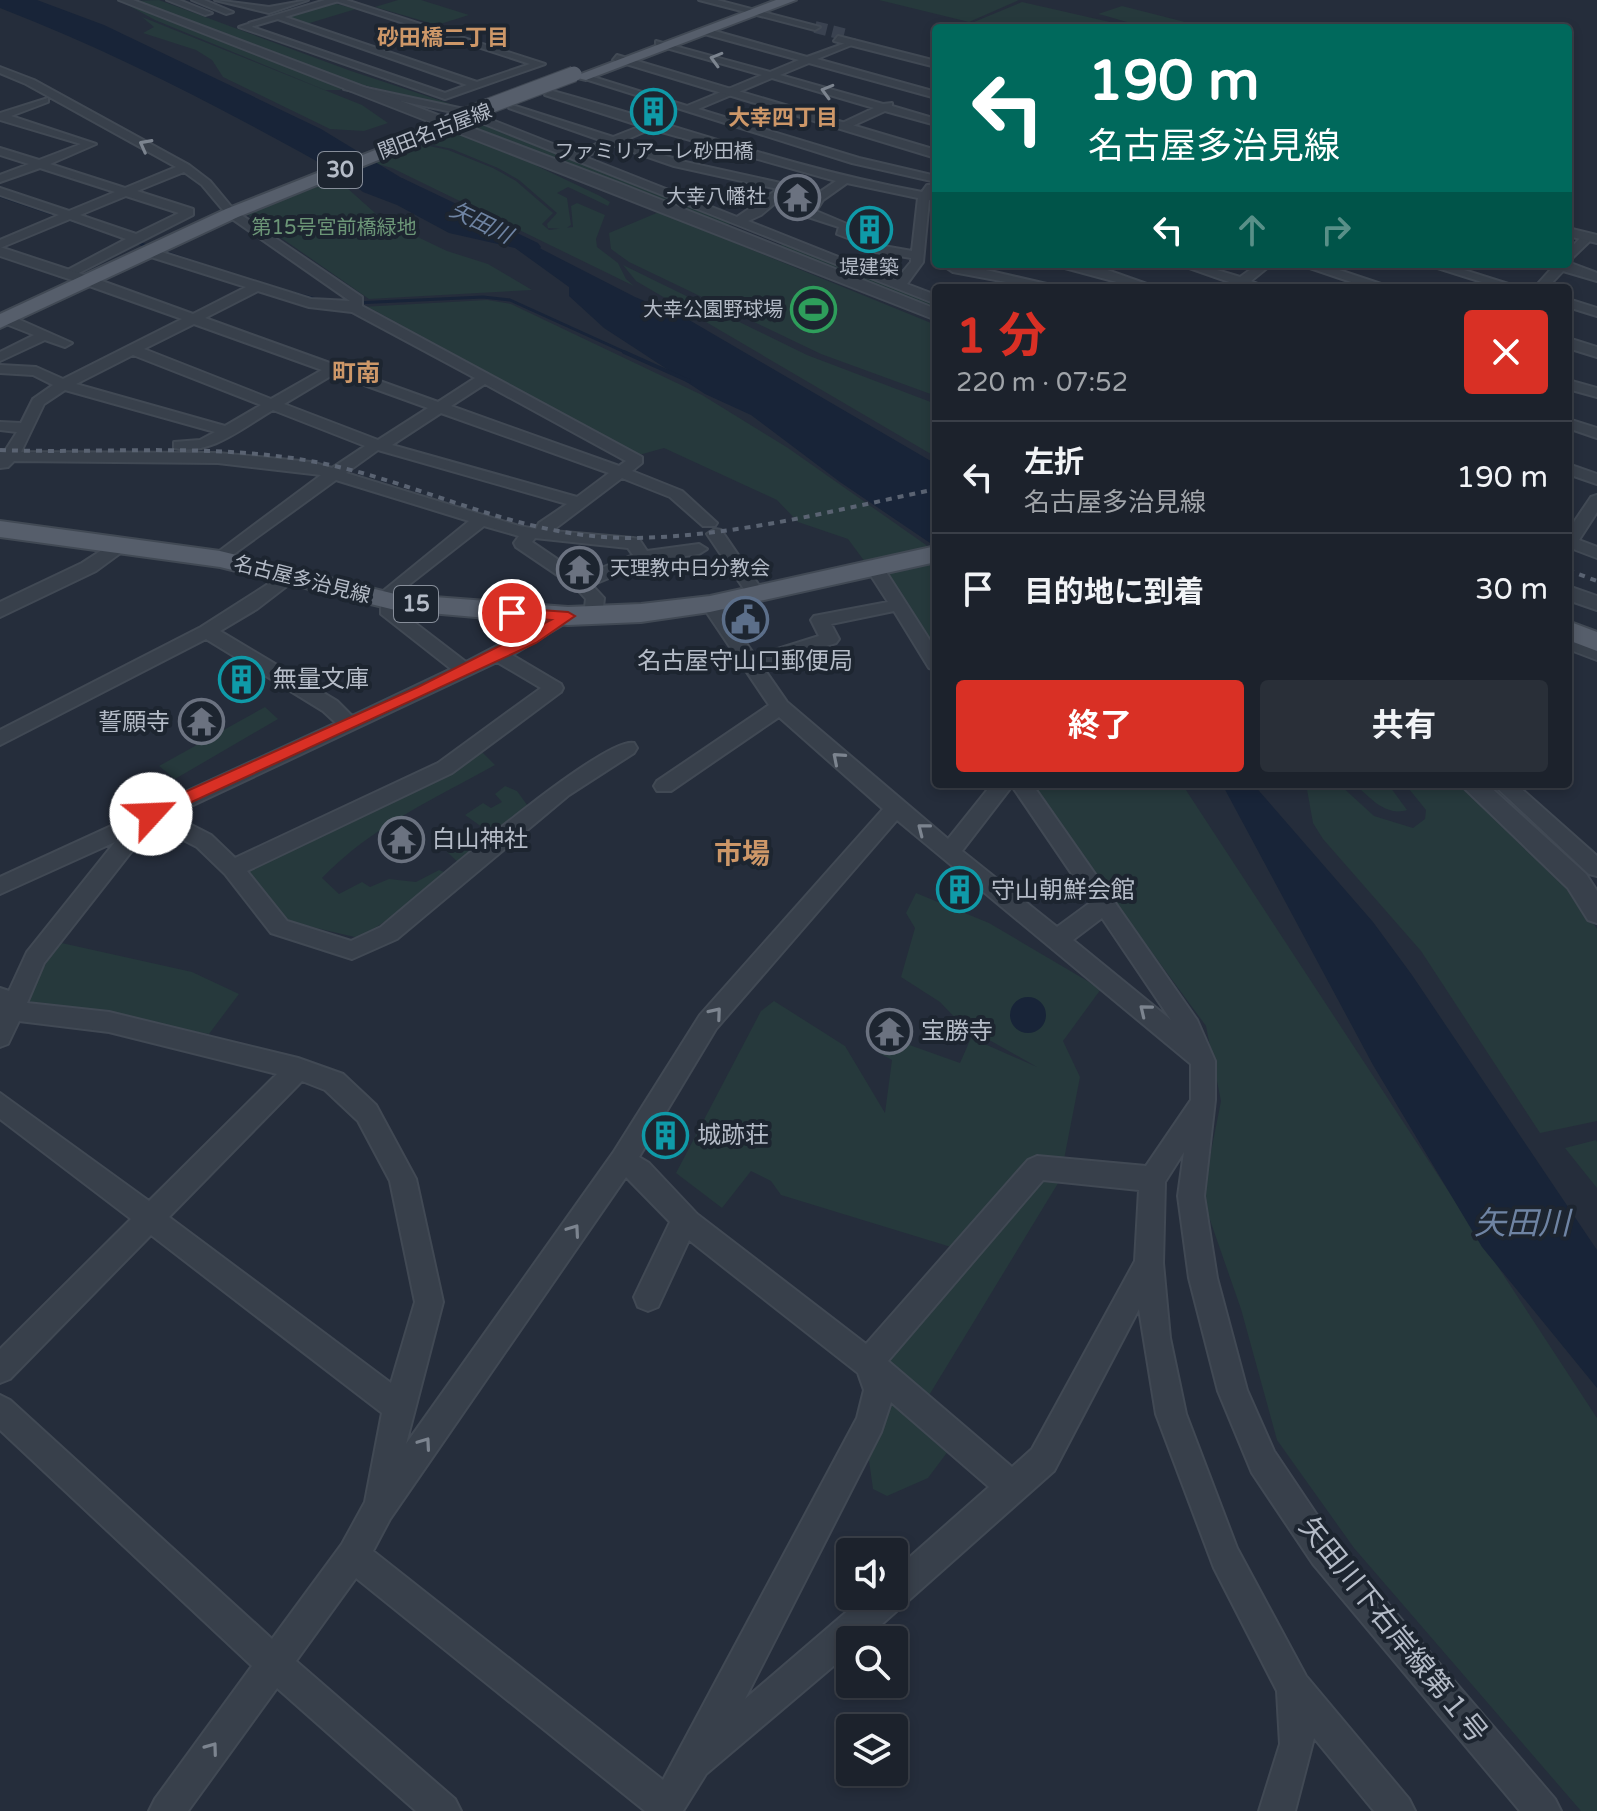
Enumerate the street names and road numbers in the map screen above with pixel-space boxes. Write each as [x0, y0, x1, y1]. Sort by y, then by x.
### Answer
street label: 関田名古屋線 [375, 99, 495, 165]
road number: 30 [318, 152, 362, 188]
street label: 名古屋多治見線 [231, 551, 373, 609]
road number: 15 [394, 586, 438, 622]
street label: 矢田川下右岸線第１号 [1292, 1510, 1494, 1750]

